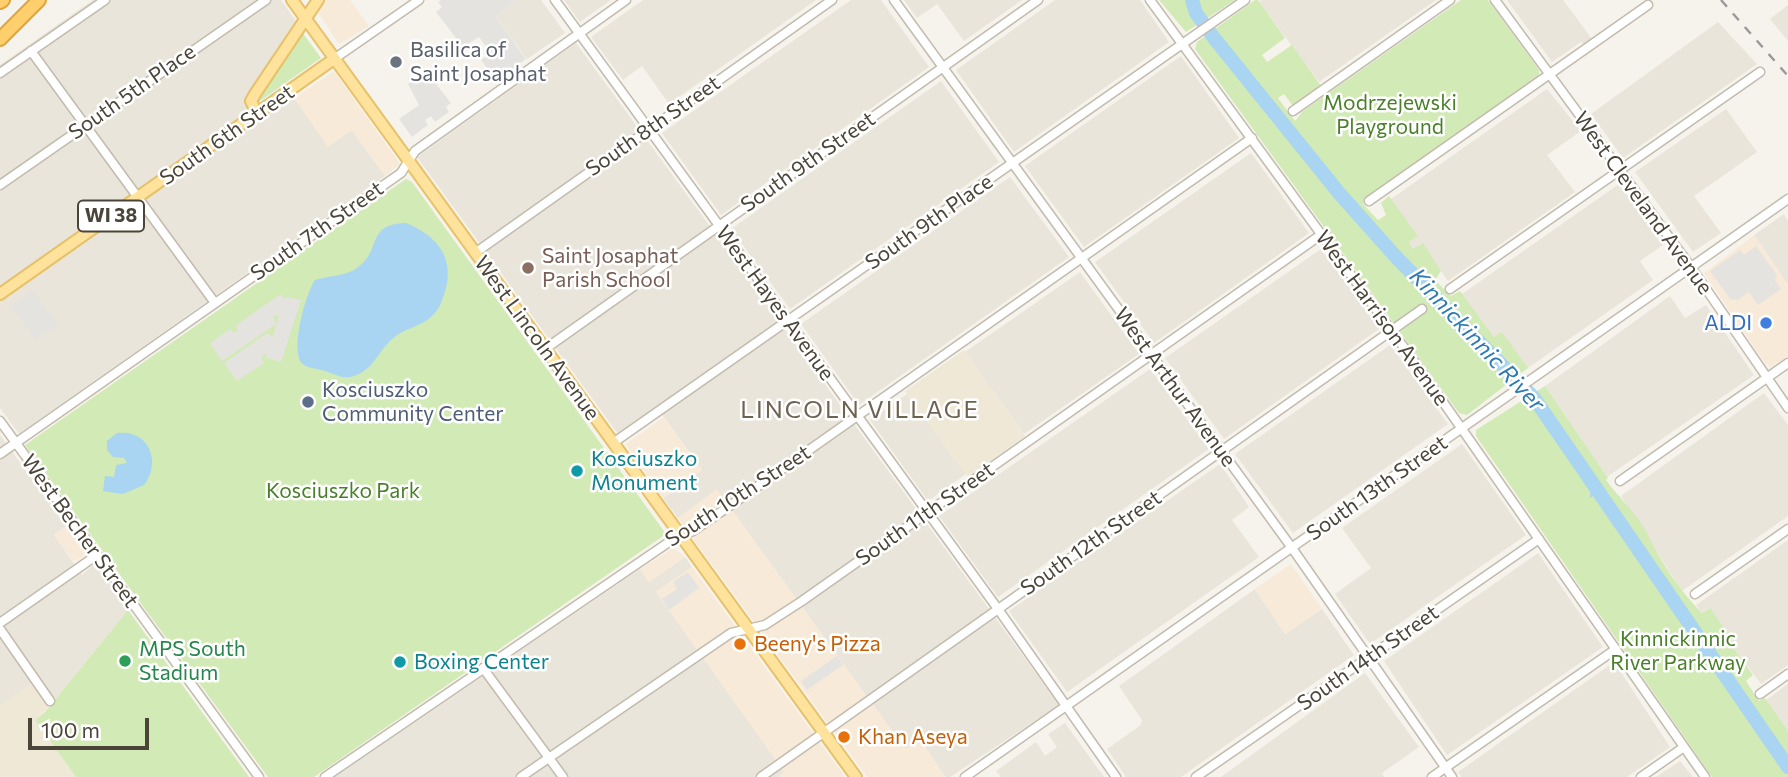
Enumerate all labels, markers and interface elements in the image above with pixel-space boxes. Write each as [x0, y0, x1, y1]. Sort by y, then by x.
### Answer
place label: Basilica of Saint Josaphat [410, 37, 546, 87]
street label: South 5th Place [64, 39, 200, 145]
marker: Basilica of Saint Josaphat [388, 54, 404, 70]
street label: South 8th Street [581, 70, 725, 182]
street label: South 6th Street [155, 79, 299, 191]
park label: Modrzejewski Playground [1323, 90, 1457, 140]
street label: South 9th Street [736, 106, 880, 218]
street label: West Cleveland Avenue [1568, 107, 1718, 299]
street label: South 9th Place [860, 169, 998, 275]
street label: South 7th Street [246, 176, 388, 286]
road number: WI 38 [78, 200, 144, 232]
street label: West Hayes Avenue [710, 221, 840, 385]
street label: West Harrison Avenue [1310, 226, 1454, 410]
place label: Saint Josaphat Parish School [542, 243, 678, 293]
street label: West Lincoln Avenue [469, 251, 605, 425]
marker: Saint Josaphat Parish School [520, 260, 536, 276]
water label: Kinnickinnic River [1404, 263, 1550, 417]
street label: West Arthur Avenue [1109, 302, 1241, 472]
place label: ALDI [1704, 310, 1752, 336]
marker: ALDI [1758, 315, 1774, 331]
place label: Kosciuszko Community Center [322, 377, 504, 427]
marker: Kosciuszko Community Center [300, 394, 316, 410]
district label: LINCOLN VILLAGE [742, 396, 978, 424]
street label: South 13th Street [1302, 430, 1452, 546]
street label: South 10th Street [661, 440, 815, 552]
place label: Kosciuszko Monument [591, 446, 697, 496]
street label: West Becher Street [16, 450, 144, 612]
street label: South 11th Street [851, 457, 999, 571]
marker: Kosciuszko Monument [569, 463, 585, 479]
park label: Kosciuszko Park [266, 478, 420, 504]
street label: South 12th Street [1016, 485, 1166, 601]
street label: South 14th Street [1292, 600, 1444, 716]
park label: Kinnickinnic River Parkway [1610, 626, 1746, 676]
place label: Beeny's Pizza [754, 631, 881, 657]
place label: MPS South Stadium [139, 636, 246, 686]
marker: Beeny's Pizza [732, 636, 748, 652]
place label: Boxing Center [414, 649, 549, 675]
marker: MPS South Stadium [117, 653, 133, 669]
marker: Boxing Center [392, 654, 408, 670]
scale bar [32, 704, 152, 748]
text: 100 m [41, 717, 100, 742]
place label: Khan Aseya [858, 724, 968, 750]
marker: Khan Aseya [836, 729, 852, 745]

